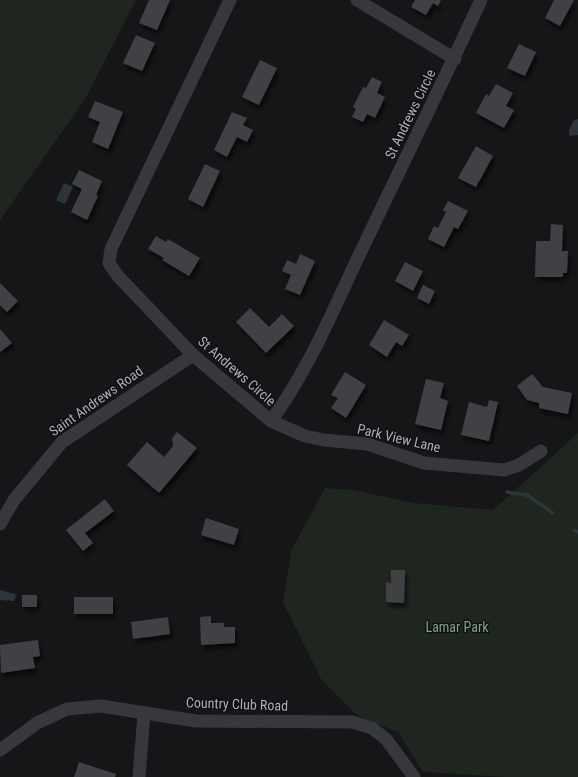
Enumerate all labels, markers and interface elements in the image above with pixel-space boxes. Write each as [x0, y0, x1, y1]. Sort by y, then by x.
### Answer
street label: St Andrews Circle [381, 66, 439, 161]
street label: St Andrews Circle [195, 333, 279, 409]
street label: Saint Andrews Road [46, 363, 146, 439]
street label: Park View Lane [356, 421, 443, 455]
park label: Lamar Park [425, 619, 489, 635]
street label: Country Club Road [186, 694, 288, 714]

